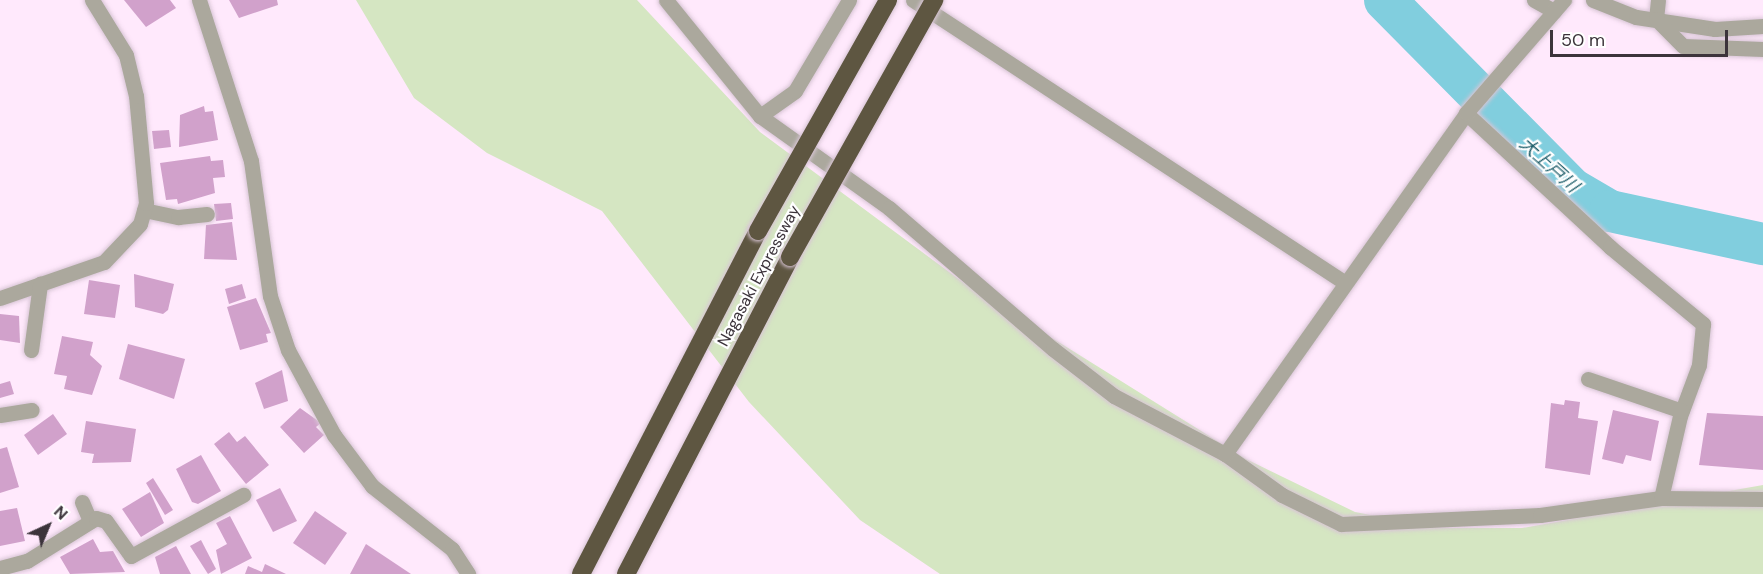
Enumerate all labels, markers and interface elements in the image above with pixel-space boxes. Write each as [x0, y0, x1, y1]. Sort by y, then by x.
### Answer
scale bar [1553, 18, 1732, 56]
text: 50 m [1561, 28, 1605, 52]
water label: 大上戸川 [1515, 133, 1583, 197]
street label: Nagasaki Expressway [714, 202, 804, 350]
north arrow [18, 496, 78, 556]
text: N [49, 501, 72, 524]

